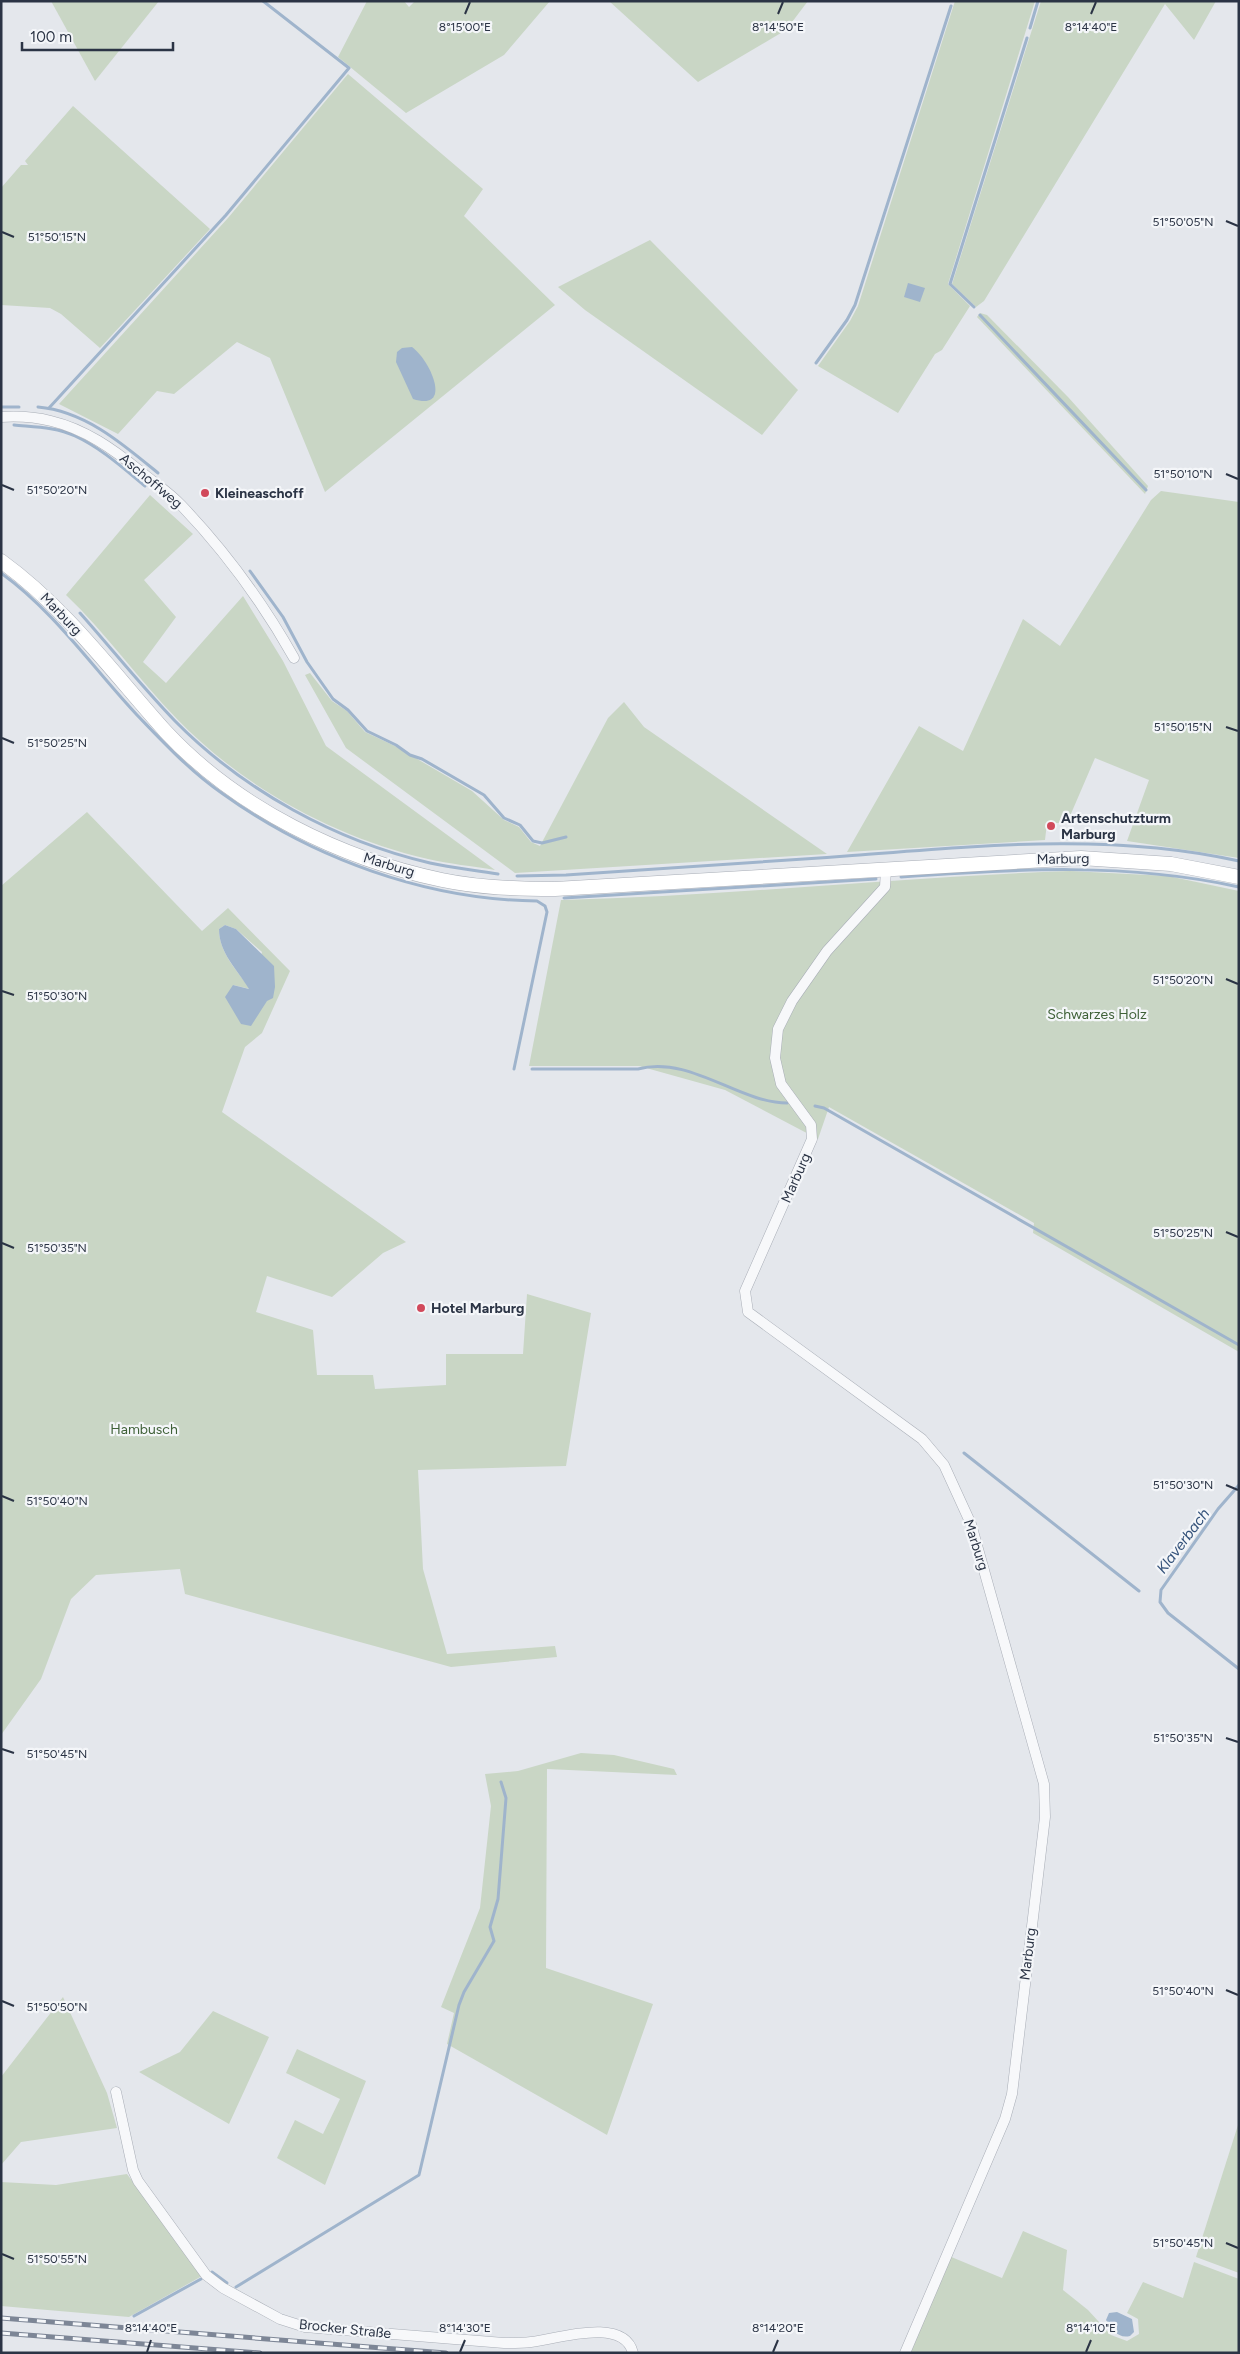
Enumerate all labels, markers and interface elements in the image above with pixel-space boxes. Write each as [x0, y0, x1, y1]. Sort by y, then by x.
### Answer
scale bar [22, 20, 174, 52]
text: 8°15'00"E [439, 20, 491, 34]
text: 8°14'50"E [752, 20, 804, 34]
text: 8°14'40"E [1065, 20, 1117, 34]
text: 100 m [30, 28, 72, 46]
text: 51°50'05"N [1153, 215, 1214, 229]
text: 51°50'15"N [28, 230, 86, 244]
street label: Aschoffweg [116, 450, 186, 512]
text: 51°50'10"N [1153, 467, 1213, 481]
text: 51°50'20"N [27, 483, 87, 497]
place label: Kleineaschoff [215, 485, 304, 502]
marker: Kleineaschoff [199, 487, 211, 499]
street label: Marburg [37, 589, 85, 639]
text: 51°50'15"N [1154, 720, 1212, 734]
text: 51°50'25"N [27, 736, 87, 750]
place label: Artenschutzturm Marburg [1061, 810, 1171, 843]
marker: Artenschutzturm Marburg [1045, 820, 1057, 832]
street label: Marburg [361, 849, 417, 881]
street label: Marburg [1037, 850, 1089, 868]
text: 51°50'20"N [1153, 973, 1213, 987]
text: 51°50'30"N [27, 989, 87, 1003]
park label: Schwarzes Holz [1047, 1006, 1147, 1023]
street label: Marburg [778, 1150, 814, 1206]
text: 51°50'25"N [1153, 1226, 1213, 1240]
text: 51°50'35"N [27, 1241, 87, 1255]
place label: Hotel Marburg [431, 1300, 524, 1317]
marker: Hotel Marburg [415, 1302, 427, 1314]
park label: Hambusch [110, 1421, 178, 1438]
text: 51°50'30"N [1153, 1478, 1213, 1492]
text: 51°50'40"N [26, 1494, 88, 1508]
water label: Klaverbach [1153, 1505, 1213, 1577]
street label: Marburg [960, 1517, 992, 1573]
text: 51°50'35"N [1153, 1731, 1213, 1745]
text: 51°50'45"N [27, 1747, 87, 1761]
street label: Marburg [1016, 1927, 1040, 1981]
text: 51°50'40"N [1152, 1984, 1214, 1998]
text: 51°50'50"N [27, 2000, 88, 2014]
text: 51°50'45"N [1153, 2236, 1213, 2250]
text: 51°50'55"N [27, 2252, 87, 2266]
street label: Brocker Straße [298, 2316, 392, 2342]
text: 8°14'40"E [125, 2321, 177, 2335]
text: 8°14'30"E [439, 2321, 491, 2335]
text: 8°14'20"E [752, 2321, 804, 2335]
text: 8°14'10"E [1066, 2321, 1116, 2335]

